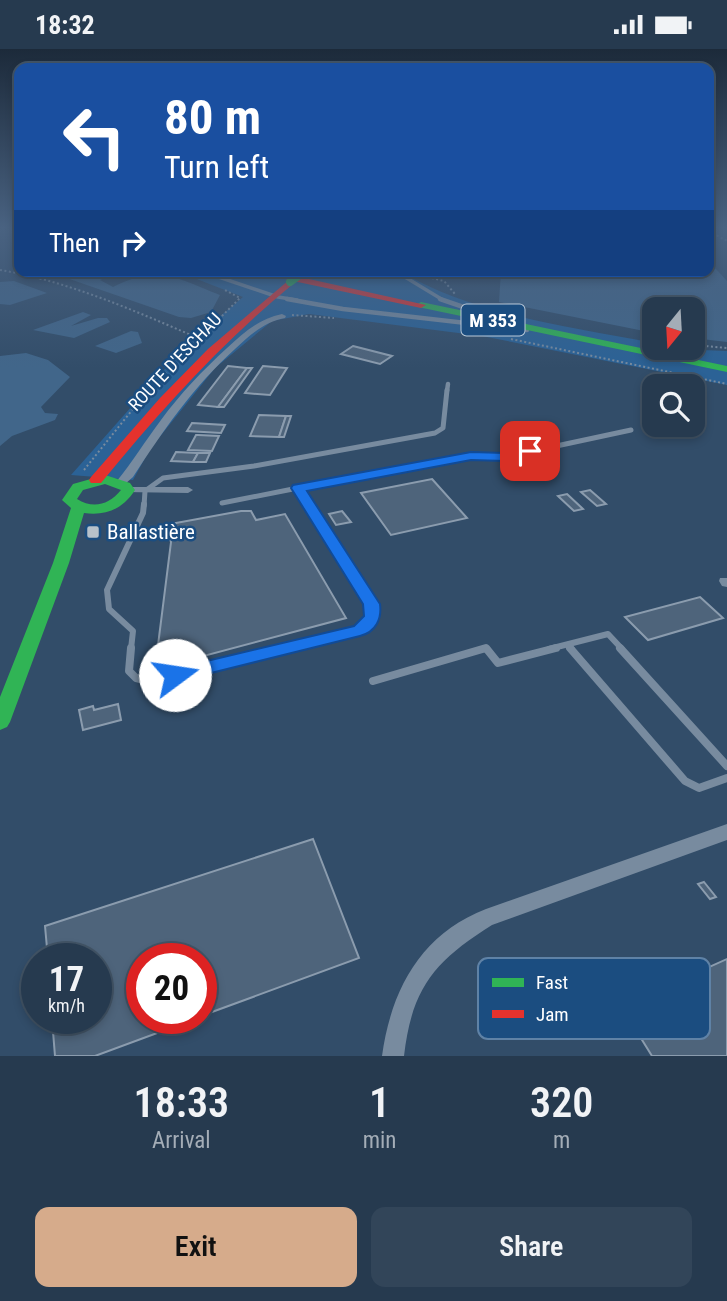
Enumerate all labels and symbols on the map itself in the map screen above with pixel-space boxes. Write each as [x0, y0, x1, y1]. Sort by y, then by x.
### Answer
north arrow [642, 297, 705, 361]
road number: M 353 [462, 305, 524, 335]
street label: ROUTE D'ESCHAU [124, 308, 225, 415]
pin [500, 421, 560, 481]
place label: Ballastière [107, 520, 195, 544]
marker: Ballastière [85, 524, 101, 540]
position arrow [138, 638, 212, 712]
speed limit sign: 20 [126, 943, 217, 1034]
legend [478, 958, 710, 1039]
text: Fast [536, 971, 568, 994]
text: Jam [536, 1003, 569, 1026]

